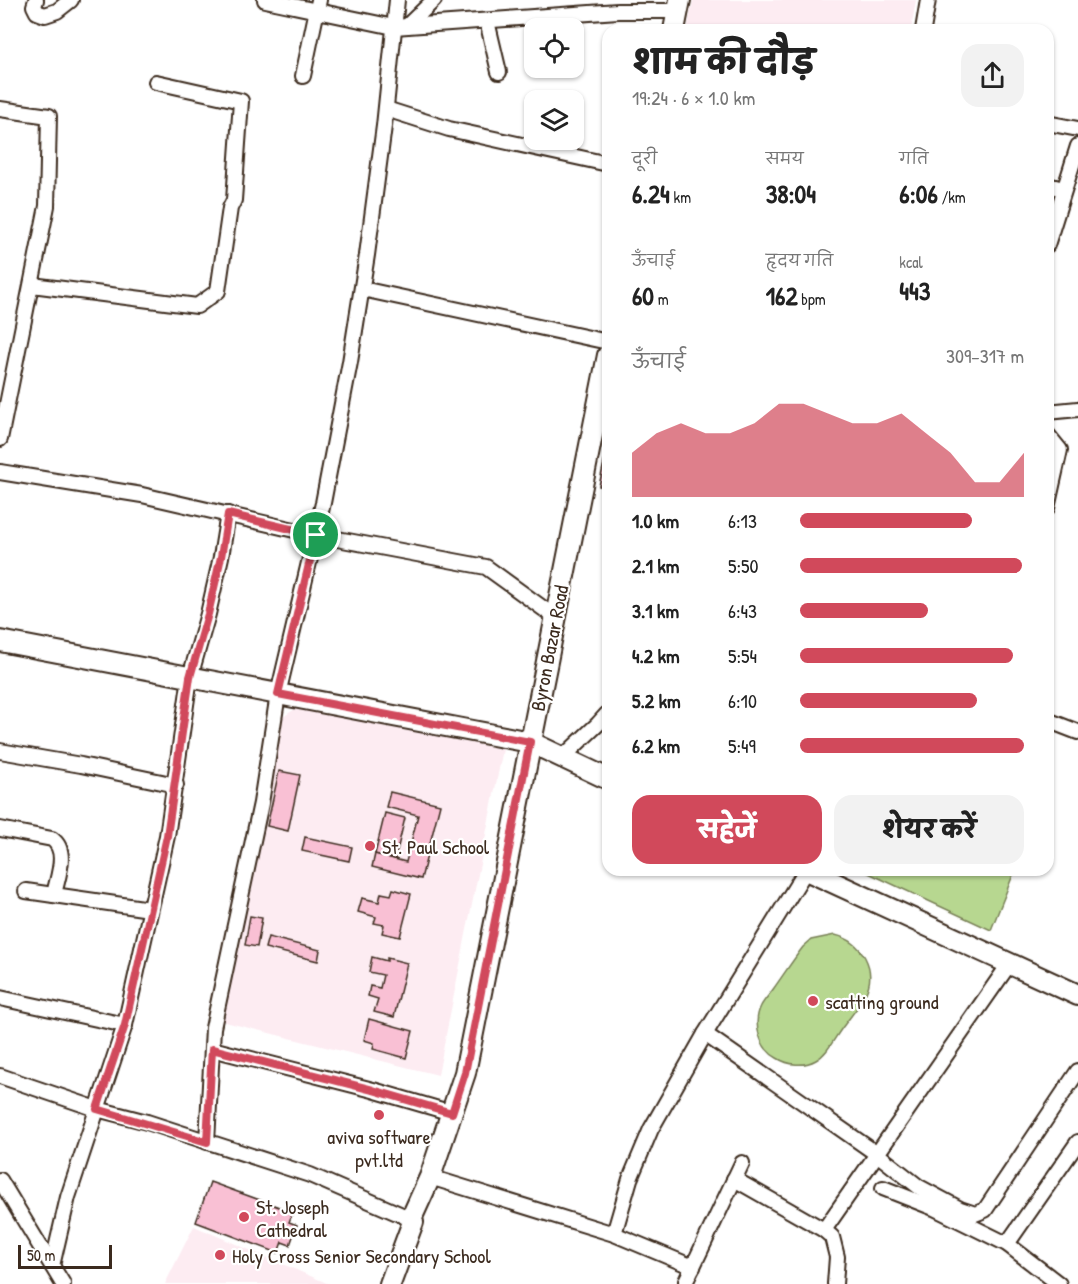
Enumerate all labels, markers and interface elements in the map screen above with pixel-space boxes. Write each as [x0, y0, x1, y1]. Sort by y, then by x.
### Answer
map controls [524, 18, 584, 150]
button: locate [524, 18, 584, 78]
text: शाम की दौड़ [632, 39, 815, 83]
button: share [961, 44, 1024, 107]
text: 19:24 · 6 × 1.0 km [632, 84, 755, 111]
button: layers [524, 90, 584, 150]
text: दूरी [632, 147, 657, 169]
text: समय [766, 147, 804, 169]
text: गति [899, 147, 928, 169]
text: 6.24 [632, 176, 670, 211]
text: 38:04 [766, 176, 816, 211]
text: 6:06 [899, 176, 938, 211]
text: km [670, 186, 691, 208]
text: /km [938, 186, 966, 208]
text: ऊँचाई [632, 249, 675, 271]
text: हृदय गति [766, 249, 833, 271]
text: kcal [899, 251, 923, 273]
text: 443 [899, 273, 930, 308]
text: 60 [632, 278, 654, 313]
text: 162 [766, 278, 798, 313]
text: m [654, 288, 669, 310]
text: bpm [798, 288, 826, 310]
text: 309–317 m [946, 342, 1024, 369]
text: ऊँचाई [632, 347, 686, 374]
text: 1.0 km [632, 507, 679, 534]
text: 6:13 [728, 507, 757, 534]
pin [290, 509, 341, 560]
icon: arrive [299, 518, 332, 551]
text: 2.1 km [632, 552, 679, 579]
text: 5:50 [728, 552, 759, 579]
street label: Byron Bazar Road [524, 583, 574, 713]
text: 3.1 km [632, 597, 679, 624]
text: 6:43 [728, 597, 757, 624]
text: 4.2 km [632, 642, 680, 669]
text: 5:54 [728, 642, 757, 669]
text: 5.2 km [632, 687, 681, 714]
text: 6:10 [728, 687, 757, 714]
text: 6.2 km [632, 732, 680, 759]
text: 5:49 [728, 732, 756, 759]
button: सहेजें [632, 795, 822, 864]
button: शेयर करें [834, 795, 1024, 864]
place label: St. Paul School [382, 833, 490, 860]
marker: St. Paul School [363, 839, 377, 853]
place label: scatting ground [825, 988, 939, 1015]
marker: scatting ground [806, 994, 820, 1008]
marker: aviva software pvt.ltd [372, 1108, 386, 1122]
place label: aviva software pvt.ltd [327, 1123, 431, 1173]
place label: St. Joseph Cathedral [256, 1193, 329, 1243]
marker: St. Joseph Cathedral [237, 1210, 251, 1224]
scale bar [18, 1242, 112, 1270]
place label: Holy Cross Senior Secondary School [232, 1242, 491, 1269]
text: 50 m [27, 1244, 56, 1266]
marker: Holy Cross Senior Secondary School [213, 1248, 227, 1262]

